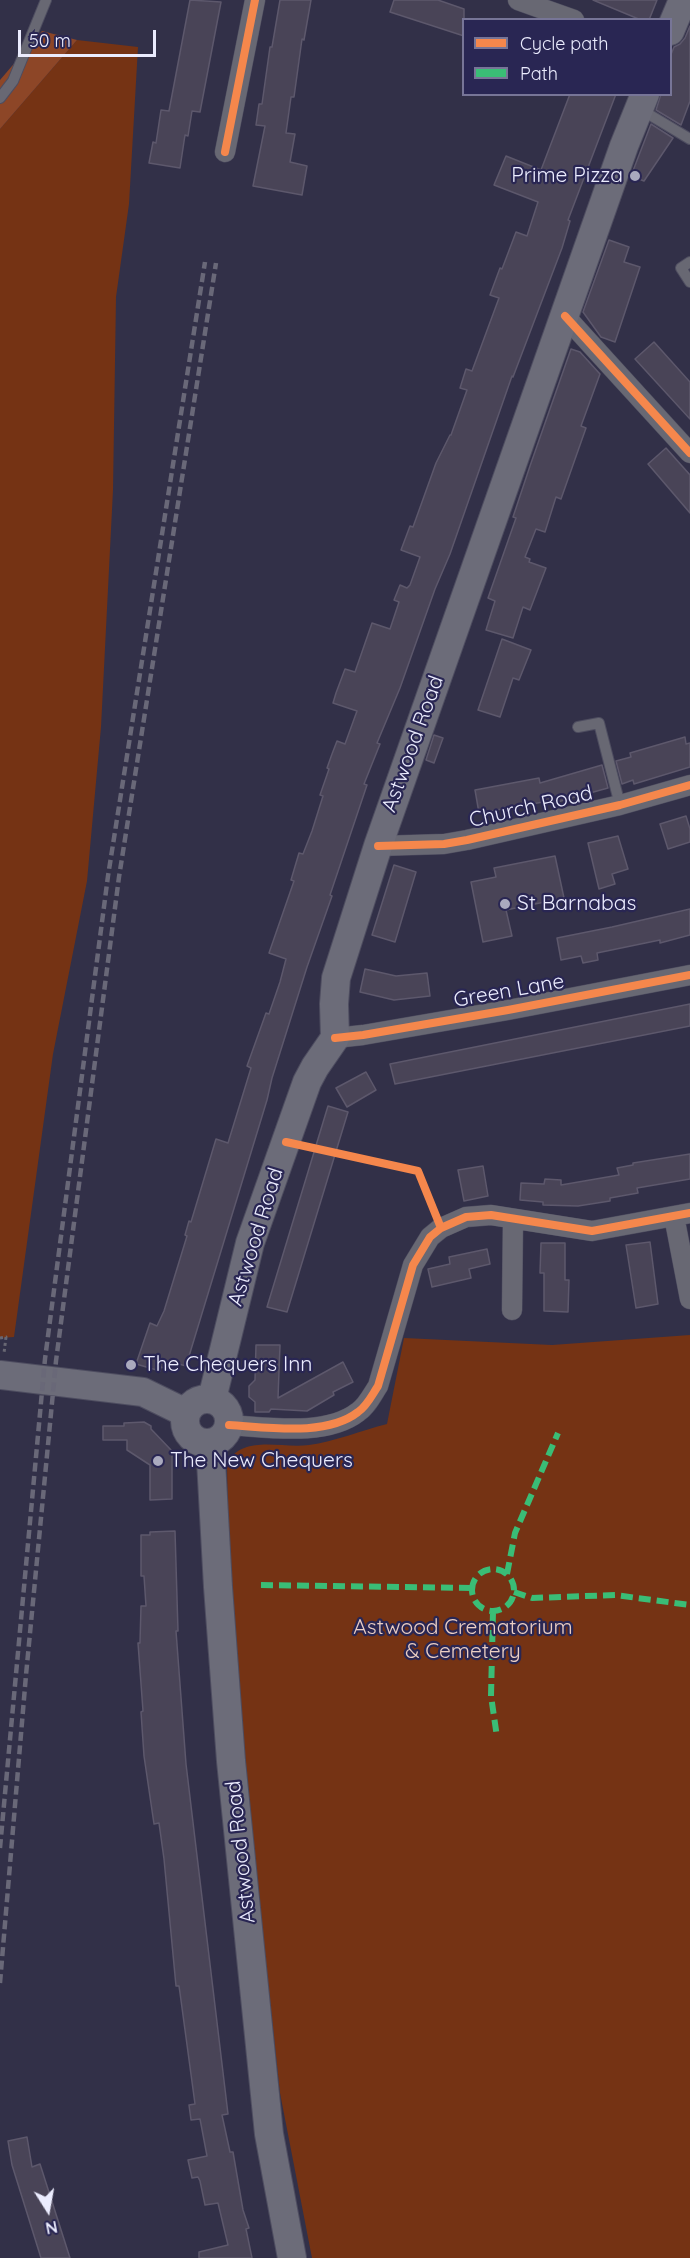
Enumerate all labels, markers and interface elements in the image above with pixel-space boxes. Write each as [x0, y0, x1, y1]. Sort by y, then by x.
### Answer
scale bar [21, 18, 159, 56]
legend [462, 18, 672, 96]
text: 50 m [29, 29, 71, 52]
text: Cycle path [520, 32, 608, 55]
text: Path [520, 62, 558, 85]
place label: Prime Pizza [511, 163, 623, 189]
marker: Prime Pizza [628, 169, 642, 183]
street label: Astwood Road [377, 672, 449, 816]
street label: Church Road [467, 781, 595, 833]
place label: St Barnabas [517, 891, 636, 917]
marker: St Barnabas [498, 897, 512, 911]
street label: Green Lane [452, 969, 566, 1013]
street label: Astwood Road [223, 1165, 289, 1309]
place label: The Chequers Inn [143, 1352, 312, 1378]
marker: The Chequers Inn [124, 1358, 138, 1372]
place label: The New Chequers [170, 1448, 353, 1474]
marker: The New Chequers [151, 1454, 165, 1468]
park label: Astwood Crematorium & Cemetery [353, 1615, 573, 1665]
street label: Astwood Road [221, 1780, 261, 1924]
north arrow [18, 2180, 78, 2240]
text: N [44, 2217, 59, 2239]

